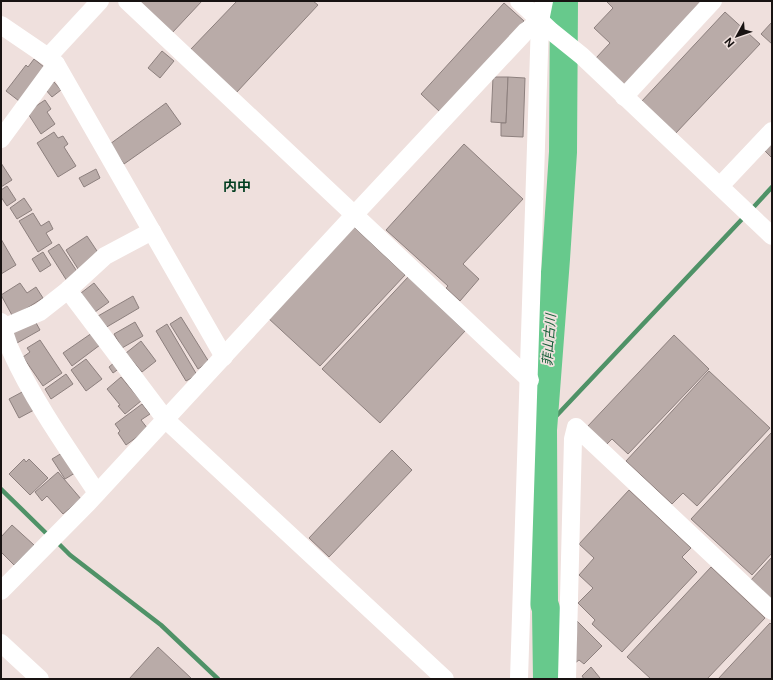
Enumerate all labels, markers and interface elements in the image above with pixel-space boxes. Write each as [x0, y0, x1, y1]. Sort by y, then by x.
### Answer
north arrow [717, 16, 757, 56]
text: N [722, 35, 737, 50]
district label: 内中 [223, 178, 251, 194]
water label: 菲山古川 [540, 312, 558, 366]

